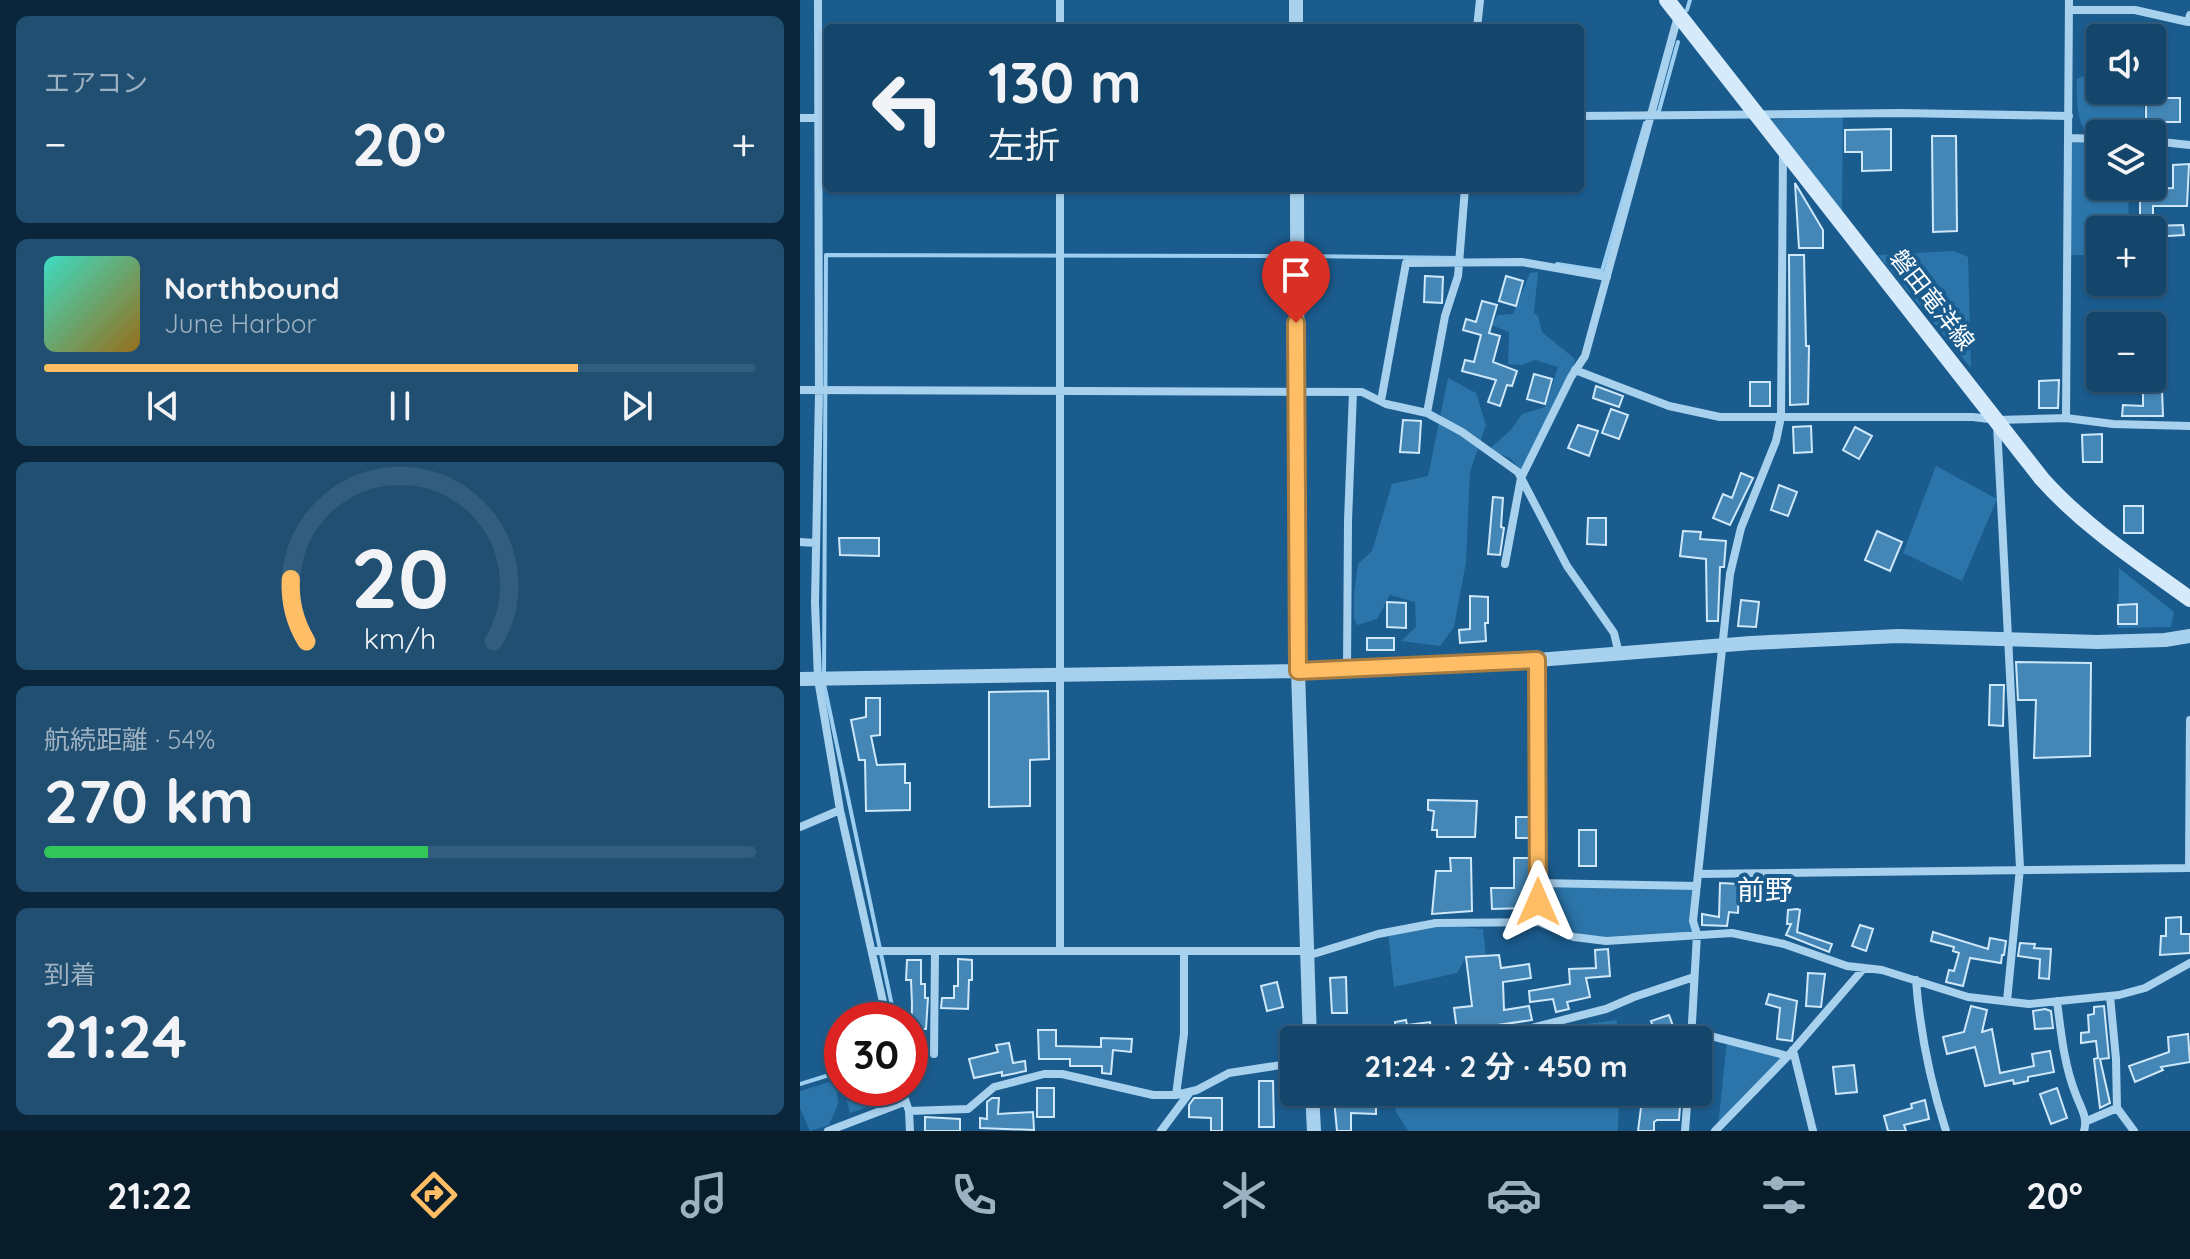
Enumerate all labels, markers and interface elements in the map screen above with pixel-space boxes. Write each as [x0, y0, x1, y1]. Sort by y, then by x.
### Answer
map controls [2086, 24, 2166, 392]
button: sound [2086, 24, 2166, 104]
text: 130 m [988, 47, 1142, 117]
icon: left [856, 56, 960, 160]
text: エアコン [44, 66, 148, 99]
text: 20° [352, 106, 446, 181]
text: − [44, 116, 67, 171]
text: + [731, 116, 756, 171]
button: layers [2086, 120, 2166, 200]
text: 左折 [988, 122, 1060, 167]
button: + [2086, 216, 2166, 296]
pin [1262, 241, 1330, 323]
street label: 磐田竜洋線 [1884, 243, 1982, 356]
icon: arrive [1274, 253, 1318, 297]
text: Northbound [164, 269, 340, 307]
text: June Harbor [164, 307, 316, 340]
button: − [2086, 312, 2166, 392]
icon: previous [141, 384, 185, 428]
icon: pause [378, 384, 422, 428]
icon: next [615, 384, 659, 428]
text: 20 [351, 524, 449, 628]
text: km/h [364, 620, 436, 656]
text: 航続距離 · 54% [44, 723, 215, 756]
text: 270 km [44, 763, 254, 838]
position arrow [1496, 860, 1580, 944]
district label: 前野 [1737, 872, 1793, 907]
text: 到着 [44, 958, 96, 991]
text: 21:24 [44, 998, 187, 1073]
speed limit sign: 30 [824, 1002, 928, 1106]
text: 21:24 · 2 分 · 450 m [1364, 1047, 1628, 1085]
icon: directions [406, 1167, 462, 1223]
icon: music [676, 1167, 732, 1223]
icon: phone [946, 1167, 1002, 1223]
icon: climate [1216, 1167, 1272, 1223]
icon: car [1486, 1167, 1542, 1223]
icon: filters [1756, 1167, 1812, 1223]
text: 21:22 [107, 1173, 192, 1218]
text: 20° [2026, 1173, 2083, 1218]

